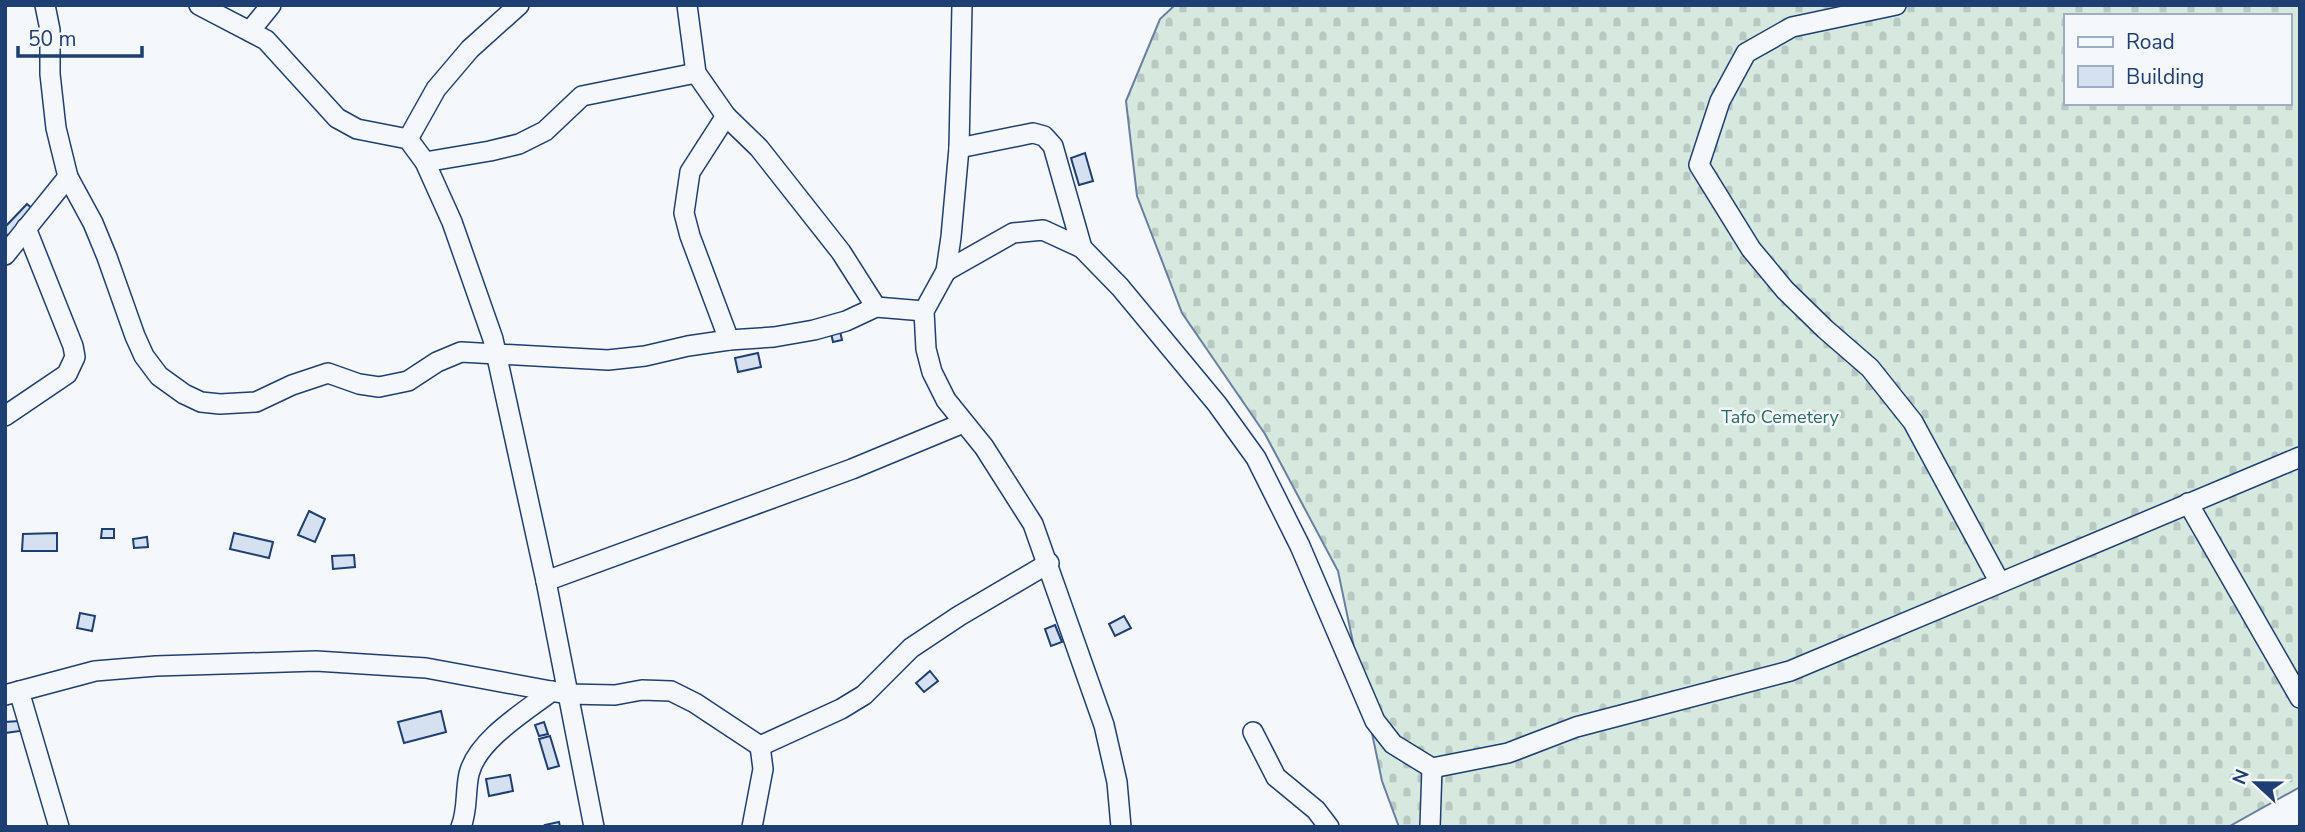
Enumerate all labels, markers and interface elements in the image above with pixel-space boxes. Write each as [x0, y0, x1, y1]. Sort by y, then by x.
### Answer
scale bar [18, 14, 142, 58]
legend [2064, 14, 2291, 105]
text: 50 m [28, 25, 77, 53]
text: Road [2126, 28, 2175, 56]
text: Building [2126, 63, 2204, 91]
park label: Tafo Cemetery [1721, 405, 1839, 429]
north arrow [2221, 748, 2291, 818]
text: N [2226, 766, 2256, 788]

